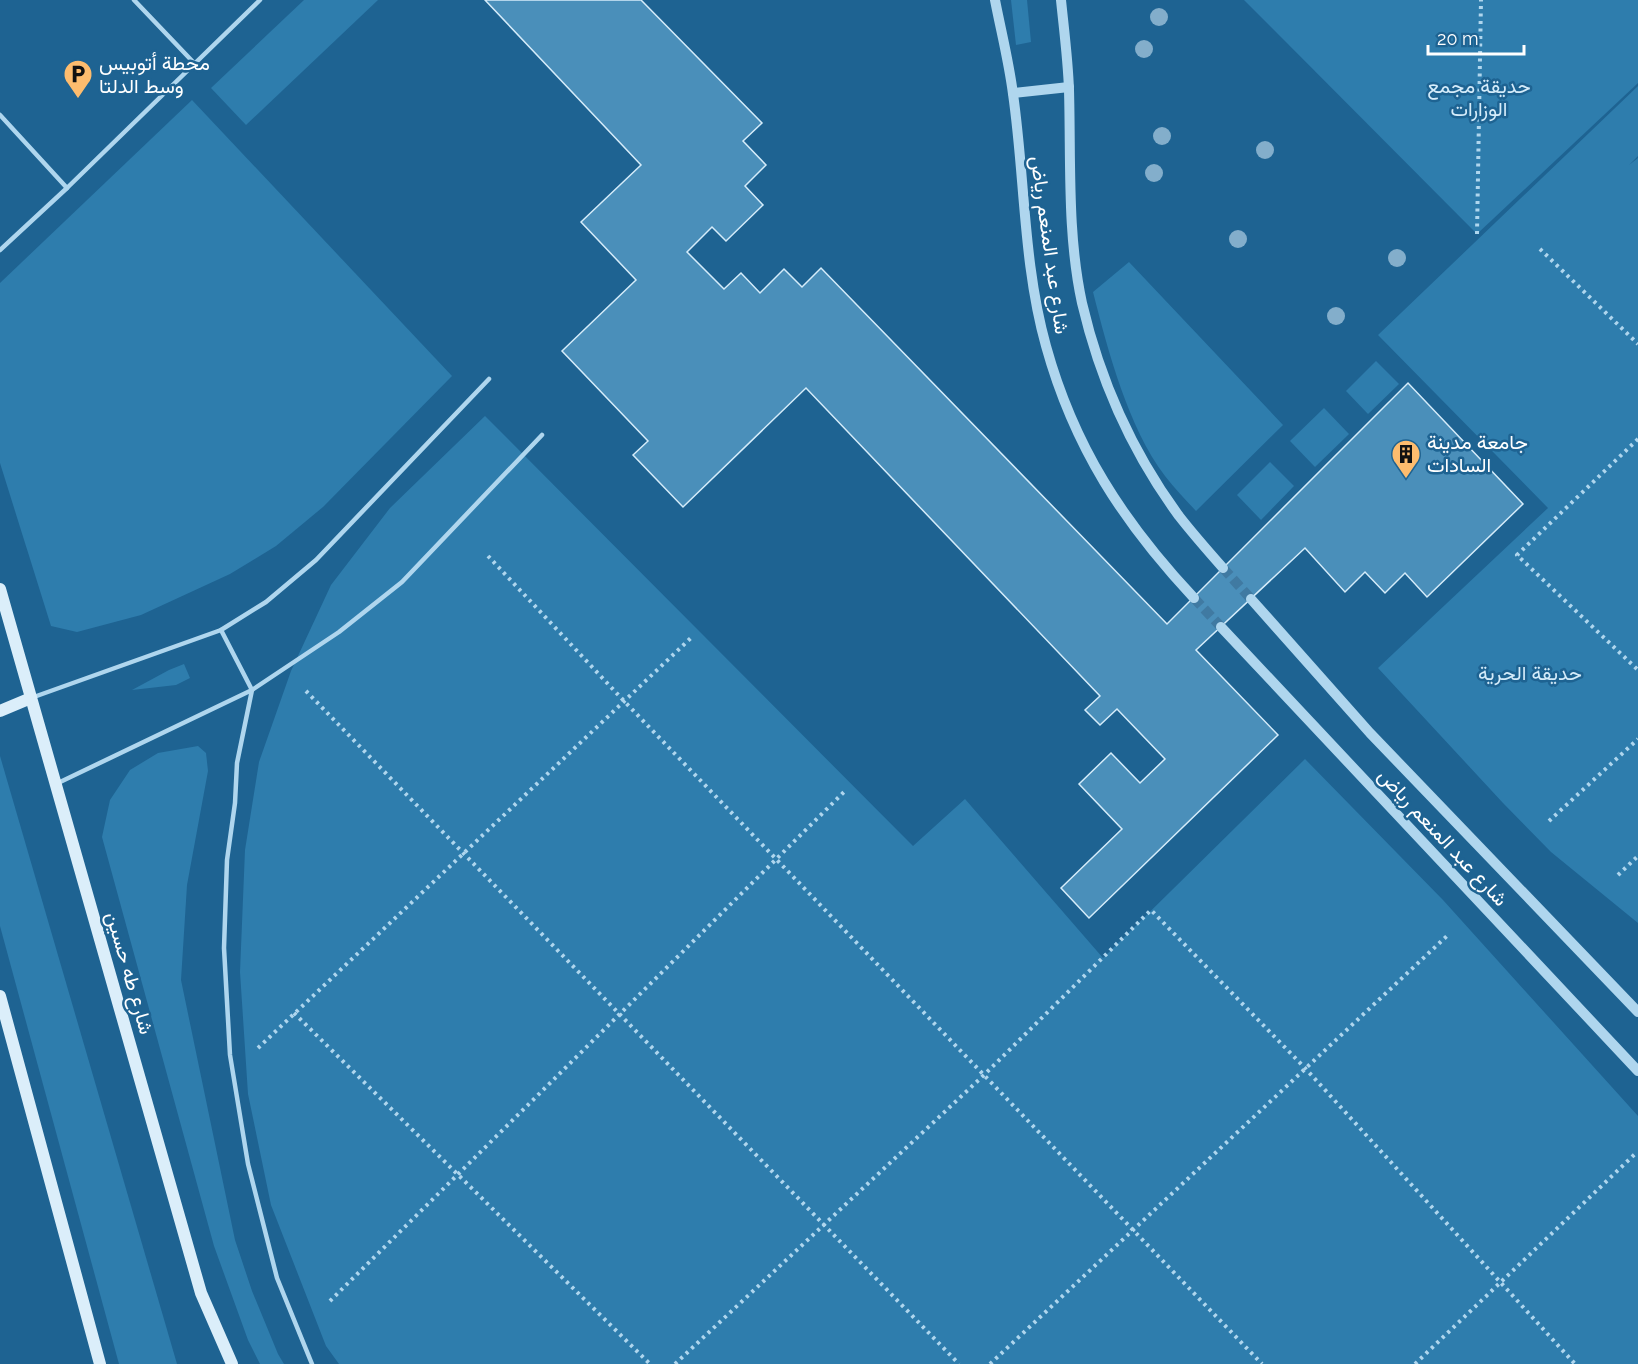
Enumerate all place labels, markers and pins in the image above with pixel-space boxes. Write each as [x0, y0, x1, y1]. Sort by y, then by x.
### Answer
place label: محطة أتوبيس وسط الدلتا [99, 51, 210, 99]
parking icon: محطة أتوبيس وسط الدلتا [62, 58, 94, 100]
place label: جامعة مدينة السادات [1427, 430, 1528, 477]
building icon: جامعة مدينة السادات [1390, 438, 1422, 480]

